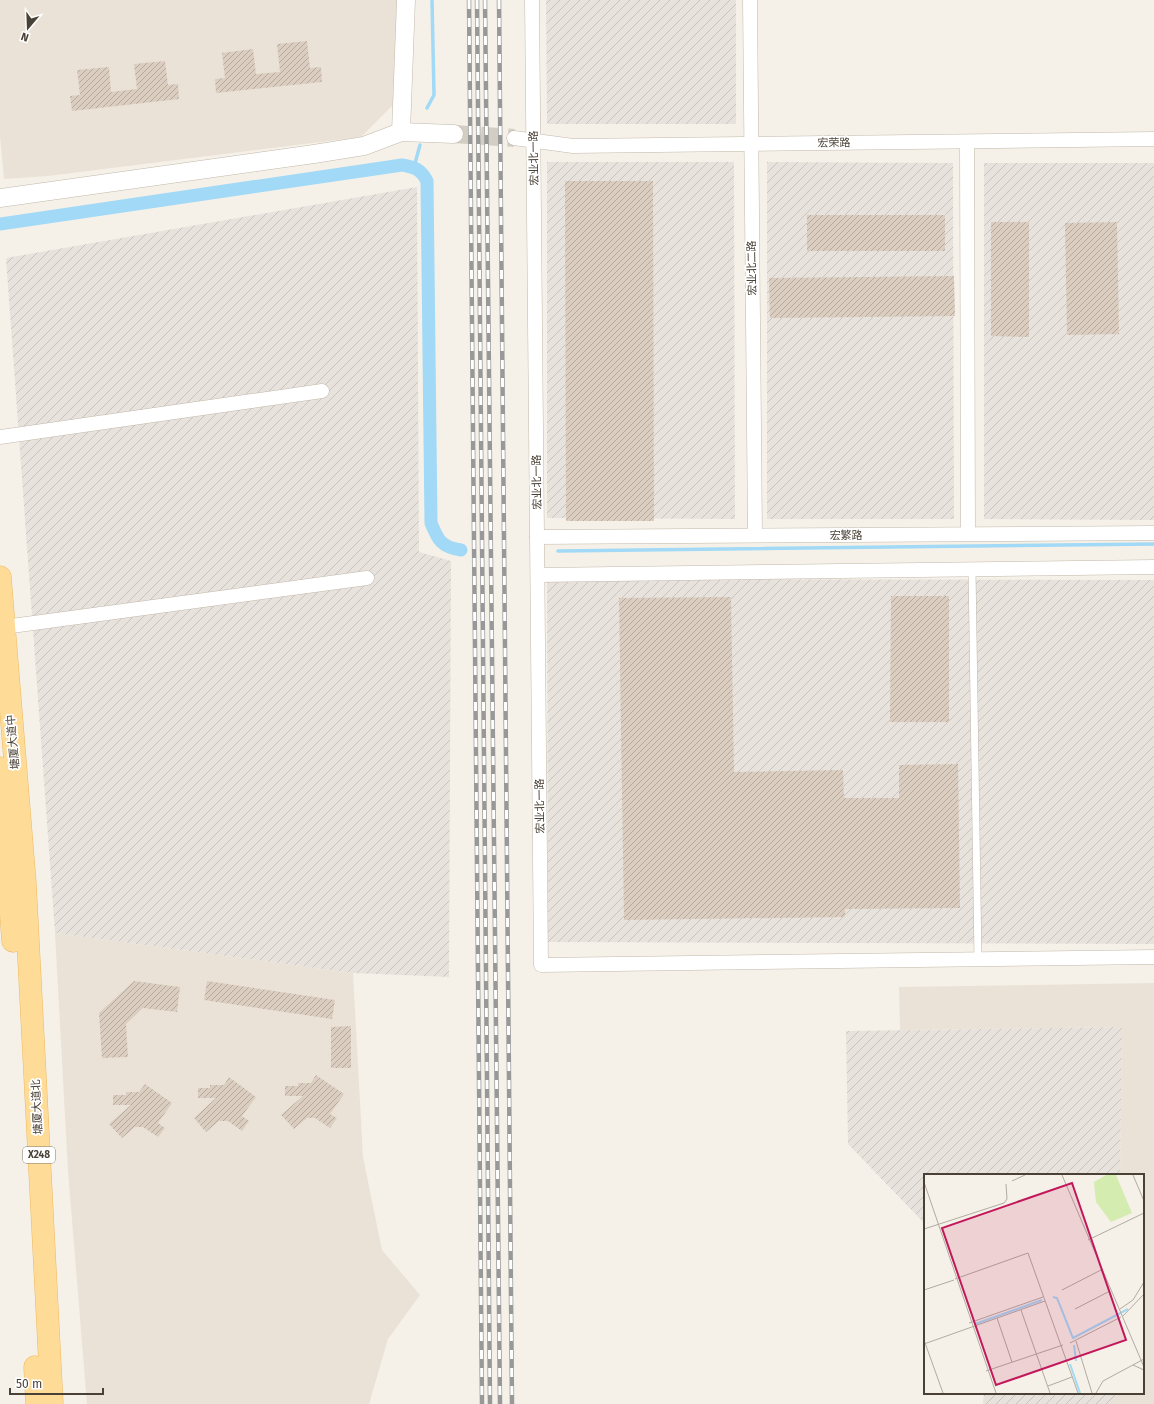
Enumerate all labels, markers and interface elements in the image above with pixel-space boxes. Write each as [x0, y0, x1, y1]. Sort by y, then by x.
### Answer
north arrow [8, 8, 48, 48]
text: N [19, 30, 30, 44]
street label: 宏业北一路 [527, 130, 541, 186]
street label: 宏荣路 [817, 136, 851, 150]
street label: 宏业北二路 [745, 240, 759, 296]
street label: 宏业北一路 [530, 454, 544, 510]
street label: 宏繁路 [830, 529, 863, 542]
street label: 塘厦大道中 [4, 714, 22, 770]
street label: 宏业北一路 [533, 778, 547, 834]
street label: 塘厦大道北 [29, 1079, 45, 1135]
road number: X248 [23, 1147, 55, 1163]
inset map [924, 1174, 1144, 1394]
scale bar [10, 1370, 103, 1396]
text: 50 m [16, 1377, 42, 1391]

